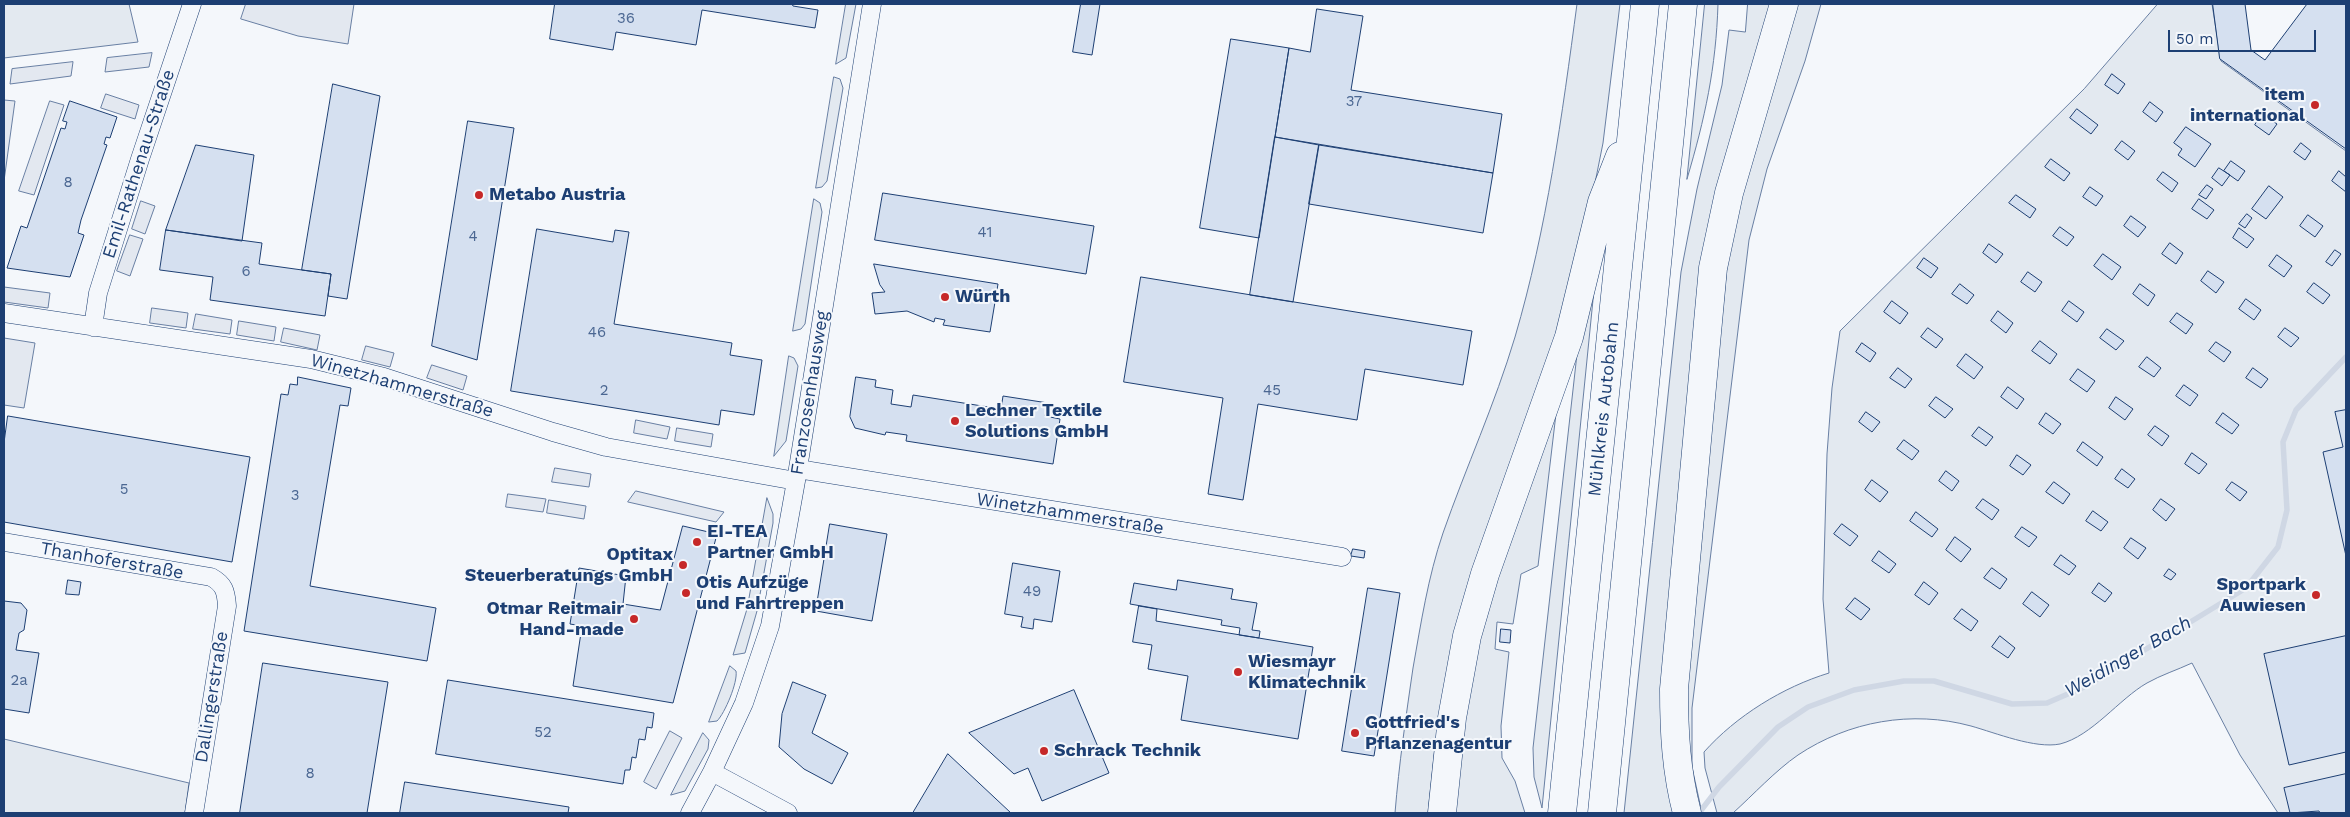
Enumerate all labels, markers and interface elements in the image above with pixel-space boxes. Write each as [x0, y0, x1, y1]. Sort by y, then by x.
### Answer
house number: 36 [617, 10, 635, 28]
scale bar [2170, 20, 2318, 52]
text: 50 m [2176, 30, 2213, 48]
street label: Emil-Rathenau-Straße [98, 67, 180, 261]
place label: item international [2190, 84, 2305, 126]
house number: 37 [1346, 93, 1362, 111]
marker: item international [2309, 99, 2321, 111]
house number: 8 [63, 174, 73, 192]
place label: Metabo Austria [489, 184, 625, 206]
marker: Metabo Austria [473, 189, 485, 201]
house number: 41 [978, 224, 992, 242]
house number: 4 [468, 228, 478, 246]
house number: 6 [241, 263, 251, 281]
place label: Würth [955, 286, 1010, 308]
marker: Würth [939, 291, 951, 303]
street label: Franzosenhausweg [786, 309, 834, 477]
street label: Mühlkreis Autobahn [1584, 320, 1624, 498]
house number: 46 [588, 324, 606, 342]
street label: Winetzhammerstraße [308, 350, 496, 422]
house number: 2 [600, 382, 608, 400]
house number: 45 [1263, 382, 1281, 400]
place label: Lechner Textile Solutions GmbH [965, 400, 1109, 442]
marker: Lechner Textile Solutions GmbH [949, 415, 961, 427]
house number: 5 [120, 481, 128, 499]
house number: 3 [291, 487, 299, 505]
street label: Winetzhammerstraße [975, 489, 1165, 539]
place label: EI-TEA Partner GmbH [707, 521, 834, 564]
marker: EI-TEA Partner GmbH [691, 536, 703, 548]
street label: Thanhoferstraße [39, 538, 185, 584]
place label: Optitax Steuerberatungs GmbH [465, 544, 673, 586]
marker: Optitax Steuerberatungs GmbH [677, 559, 689, 571]
place label: Otis Aufzüge und Fahrtreppen [696, 572, 844, 614]
place label: Sportpark Auwiesen [2216, 574, 2306, 616]
house number: 49 [1023, 583, 1041, 601]
marker: Otis Aufzüge und Fahrtreppen [680, 587, 692, 599]
marker: Sportpark Auwiesen [2310, 589, 2322, 601]
place label: Otmar Reitmair Hand-made [486, 598, 624, 640]
water label: Weidinger Bach [2060, 611, 2196, 703]
marker: Otmar Reitmair Hand-made [628, 613, 640, 625]
street label: Dallingerstraße [191, 630, 233, 764]
place label: Wiesmayr Klimatechnik [1248, 651, 1366, 694]
marker: Wiesmayr Klimatechnik [1232, 666, 1244, 678]
house number: 2a [10, 672, 28, 690]
place label: Gottfried's Pflanzenagentur [1365, 712, 1512, 754]
house number: 52 [534, 724, 552, 742]
marker: Gottfried's Pflanzenagentur [1349, 727, 1361, 739]
place label: Schrack Technik [1054, 740, 1201, 762]
marker: Schrack Technik [1038, 745, 1050, 757]
house number: 8 [305, 765, 315, 783]

